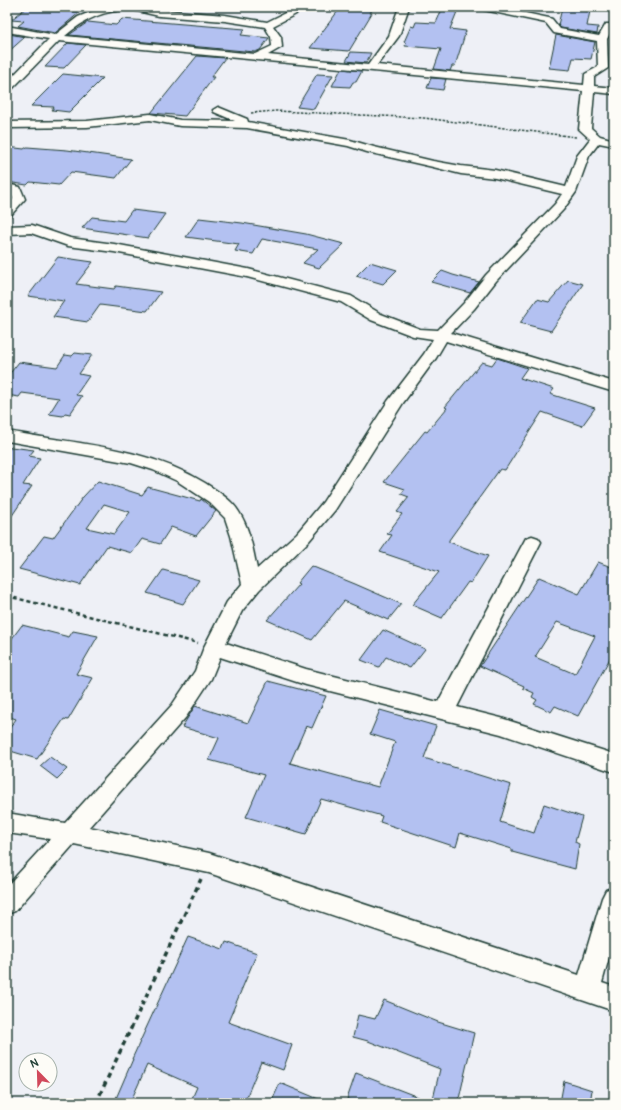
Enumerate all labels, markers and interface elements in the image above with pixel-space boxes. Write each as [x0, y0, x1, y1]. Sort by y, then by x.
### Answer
north arrow [18, 1052, 58, 1092]
text: N [28, 1056, 41, 1071]

